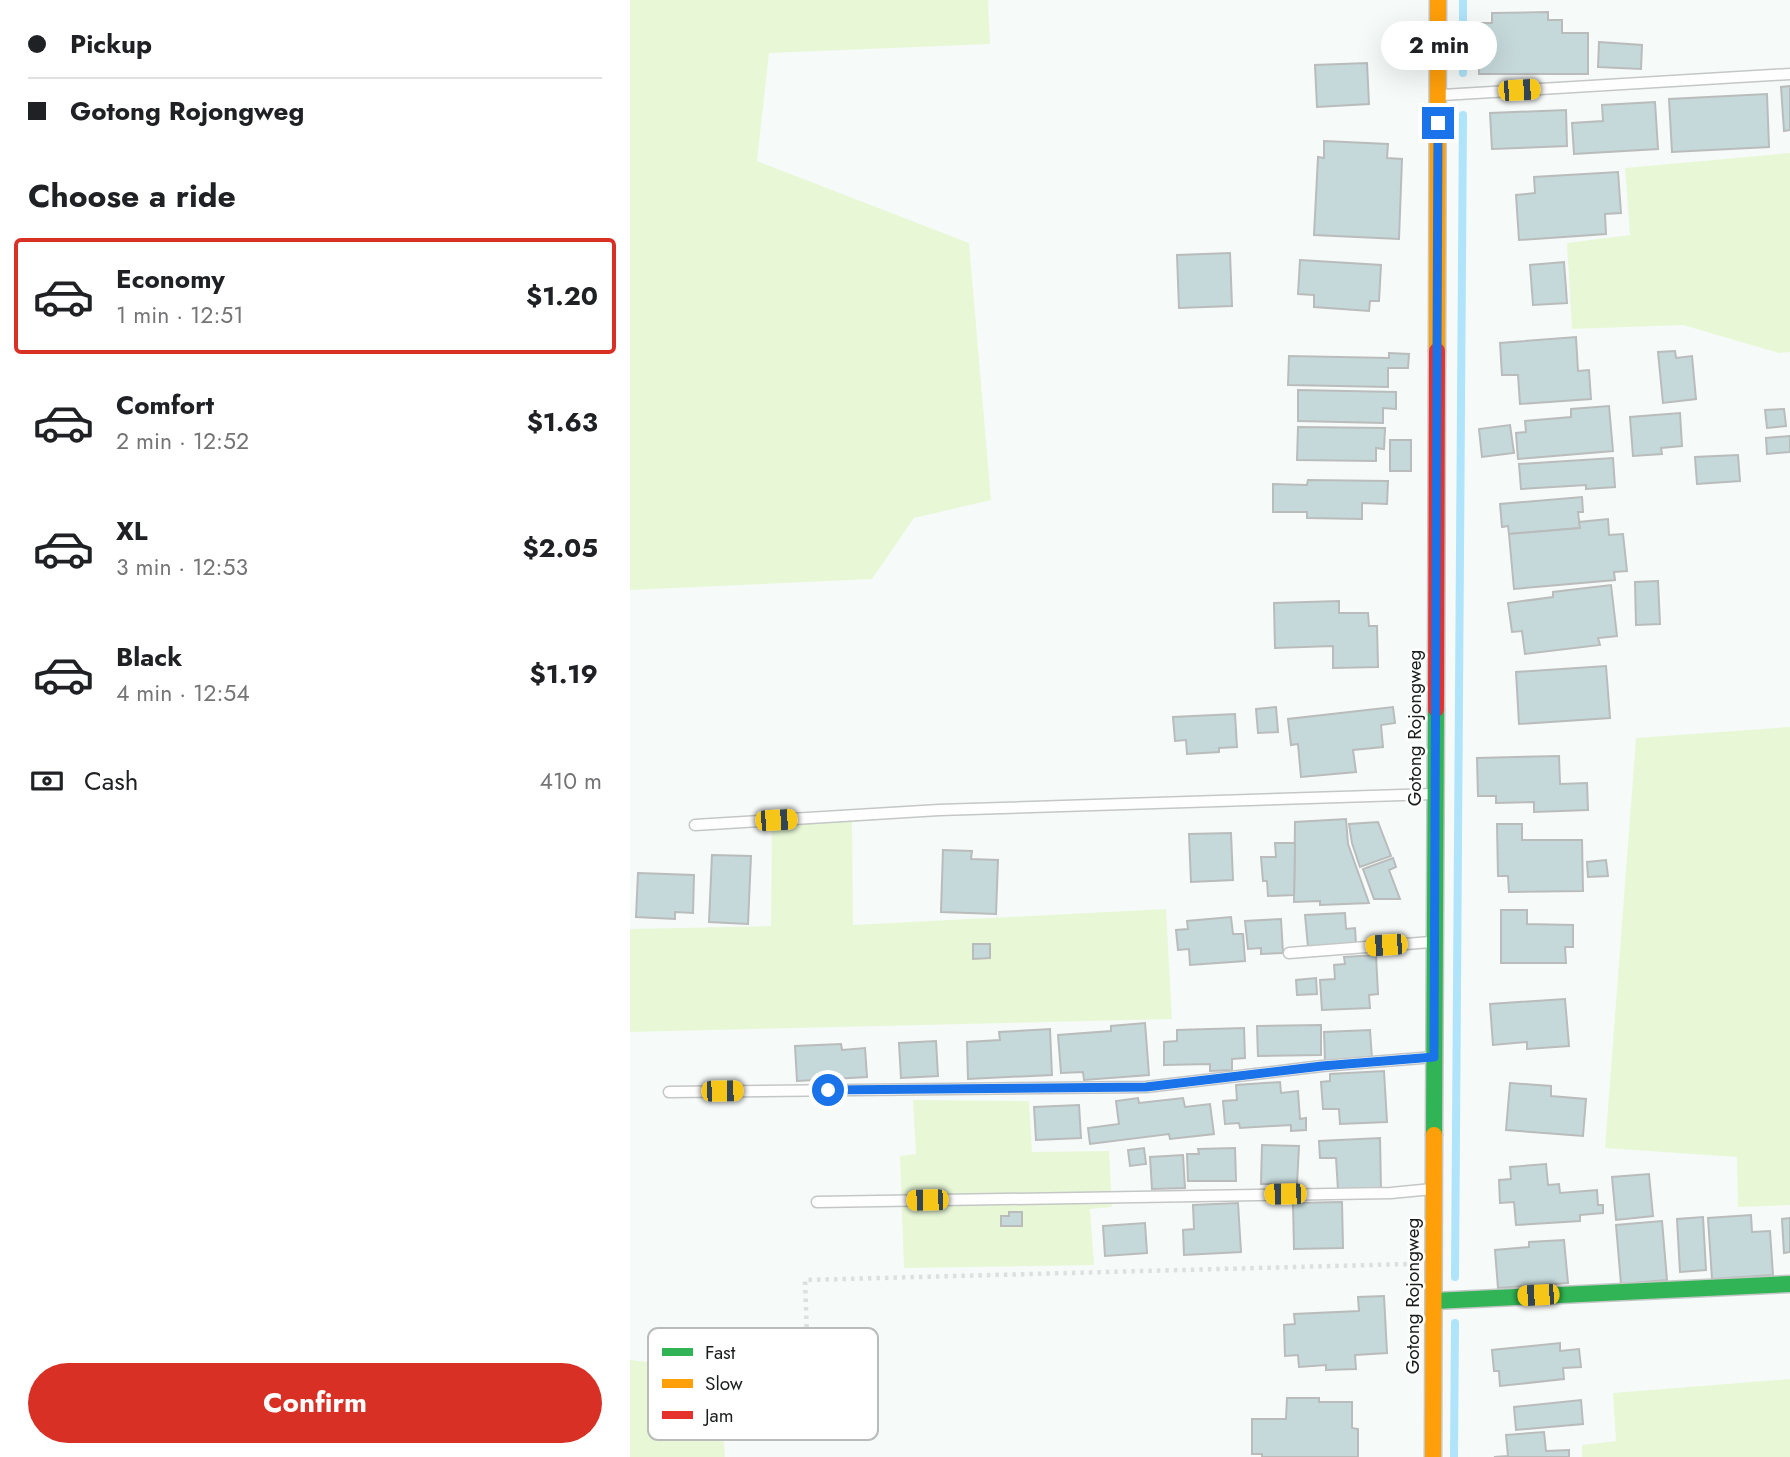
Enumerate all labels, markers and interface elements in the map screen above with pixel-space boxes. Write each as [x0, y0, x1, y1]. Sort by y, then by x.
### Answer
callout: 2 min [1380, 22, 1496, 71]
text: Pickup [70, 25, 152, 63]
text: 2 min [1409, 28, 1469, 62]
car [1498, 78, 1541, 102]
text: Gotong Rojongweg [70, 92, 304, 130]
route end [1422, 107, 1454, 139]
text: Choose a ride [28, 173, 236, 219]
text: Economy [116, 260, 225, 298]
icon: car [32, 265, 95, 328]
text: $1.20 [526, 277, 598, 315]
text: 1 min · 12:51 [116, 298, 244, 332]
text: Comfort [116, 386, 214, 424]
icon: car [32, 391, 95, 454]
text: $1.63 [527, 403, 598, 441]
text: 2 min · 12:52 [116, 424, 249, 458]
text: XL [116, 512, 148, 550]
icon: car [32, 517, 95, 580]
text: $2.05 [522, 529, 598, 567]
text: 3 min · 12:53 [116, 550, 248, 584]
text: Black [116, 638, 182, 676]
icon: car [32, 643, 95, 706]
street label: Gotong Rojongweg [1401, 650, 1428, 806]
text: $1.19 [530, 655, 598, 693]
text: 4 min · 12:54 [116, 676, 250, 710]
icon: cash [28, 762, 66, 800]
text: Cash [84, 762, 138, 800]
text: 410 m [540, 764, 602, 798]
car [755, 808, 798, 832]
car [1365, 933, 1408, 957]
route start [812, 1074, 844, 1106]
car [701, 1080, 744, 1102]
car [1264, 1183, 1307, 1205]
car [906, 1189, 949, 1211]
street label: Gotong Rojongweg [1399, 1218, 1426, 1374]
car [1517, 1283, 1560, 1307]
legend [648, 1328, 878, 1440]
text: Fast [705, 1339, 736, 1366]
button: Confirm [28, 1363, 602, 1443]
text: Slow [705, 1370, 743, 1397]
text: Jam [702, 1402, 734, 1429]

